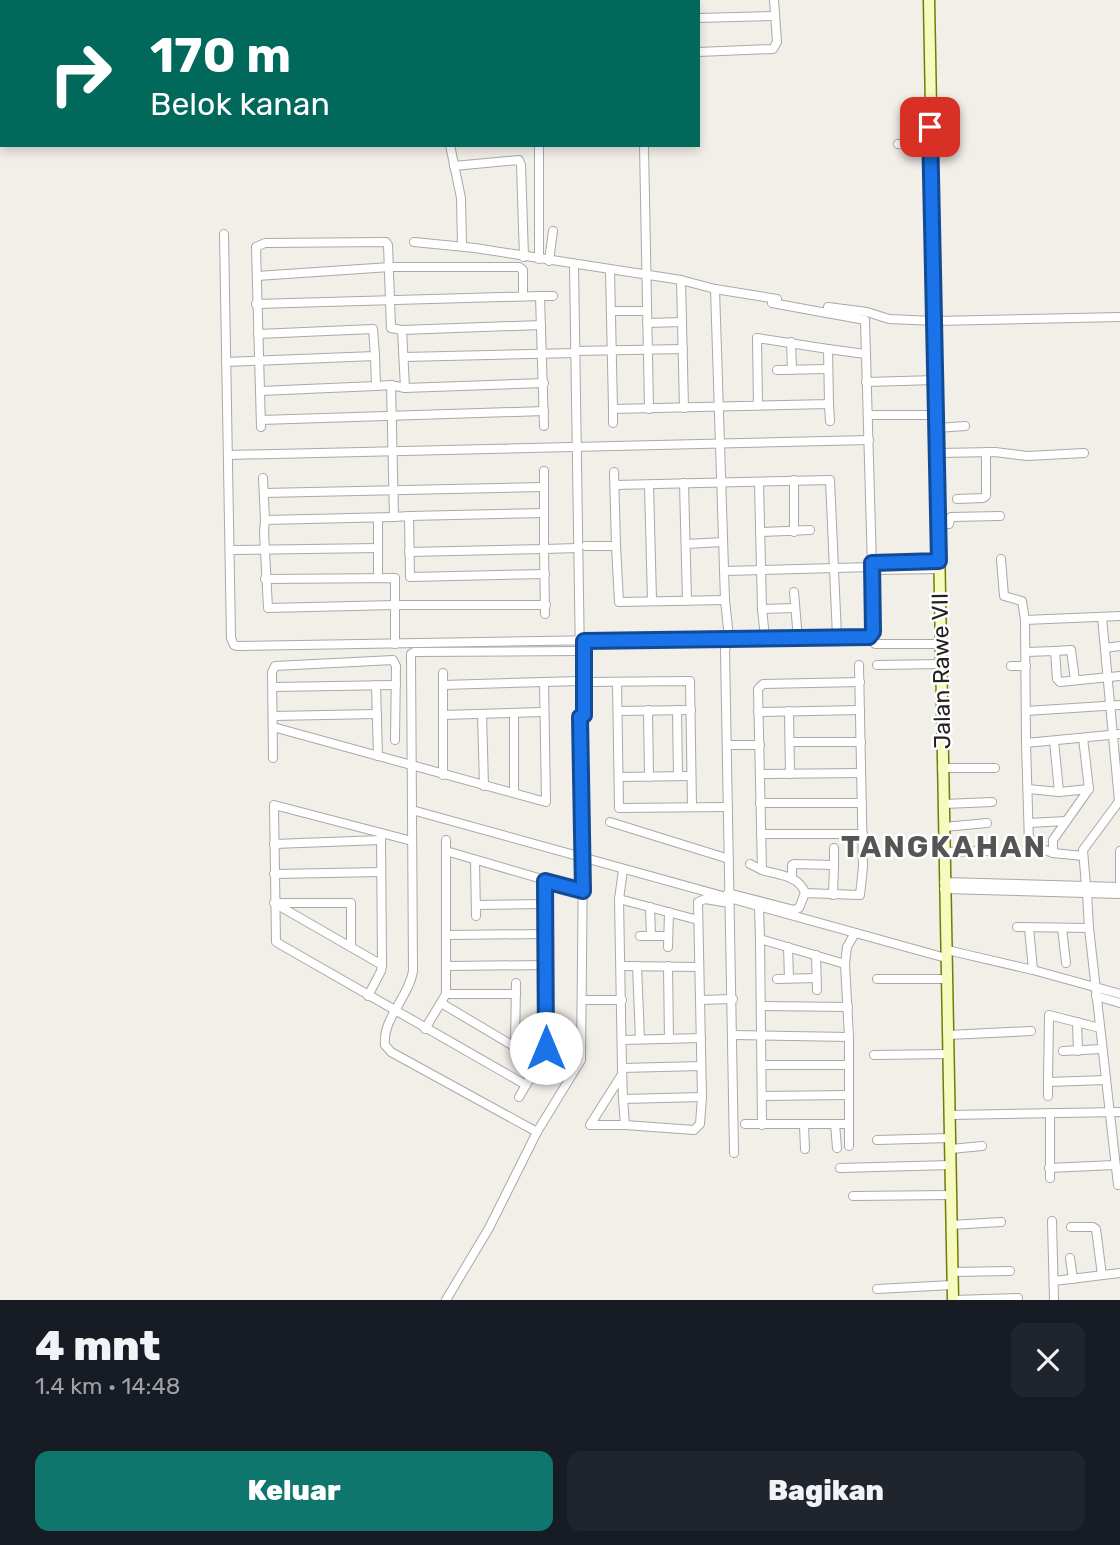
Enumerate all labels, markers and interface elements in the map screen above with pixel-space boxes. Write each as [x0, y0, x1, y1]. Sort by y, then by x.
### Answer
text: 170 m [150, 26, 291, 84]
icon: right [35, 28, 126, 119]
text: Belok kanan [150, 85, 330, 123]
pin [900, 97, 960, 157]
icon: arrive [911, 108, 949, 146]
street label: Jalan Rawe VII [926, 593, 956, 749]
district label: TANGKAHAN [841, 829, 1047, 865]
position arrow [509, 1011, 583, 1085]
text: 4 mnt [35, 1321, 161, 1371]
button: close [1011, 1323, 1085, 1397]
text: 1.4 km · 14:48 [35, 1372, 180, 1400]
button: Keluar [35, 1451, 553, 1531]
button: Bagikan [567, 1451, 1085, 1531]

